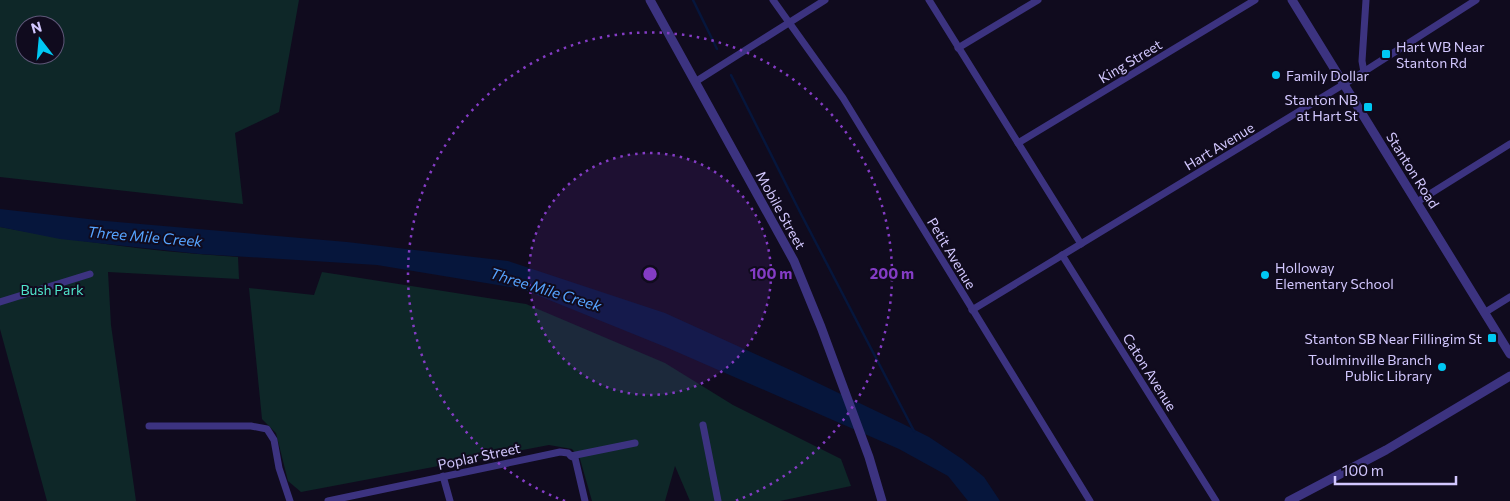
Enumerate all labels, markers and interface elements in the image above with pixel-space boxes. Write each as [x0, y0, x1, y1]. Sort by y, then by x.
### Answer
north arrow [15, 15, 65, 65]
text: N [29, 17, 44, 37]
street label: King Street [1095, 35, 1165, 87]
place label: Hart WB Near Stanton Rd [1396, 38, 1485, 71]
marker: Hart WB Near Stanton Rd [1380, 48, 1392, 60]
place label: Family Dollar [1286, 67, 1369, 84]
marker: Family Dollar [1270, 69, 1282, 81]
place label: Stanton NB at Hart St [1285, 91, 1358, 124]
marker: Stanton NB at Hart St [1362, 101, 1374, 113]
street label: Hart Avenue [1181, 118, 1257, 174]
street label: Stanton Road [1383, 129, 1443, 211]
street label: Mobile Street [753, 168, 810, 252]
street label: Petit Avenue [924, 214, 980, 292]
water label: Three Mile Creek [87, 222, 204, 250]
place label: Holloway Elementary School [1275, 259, 1394, 292]
water label: Three Mile Creek [488, 264, 605, 315]
text: 100 m [750, 264, 792, 282]
text: 200 m [870, 264, 914, 282]
centre of rings [641, 265, 659, 283]
marker: Holloway Elementary School [1259, 269, 1271, 281]
park label: Bush Park [20, 281, 84, 298]
street label: Caton Avenue [1119, 330, 1181, 414]
place label: Stanton SB Near Fillingim St [1304, 330, 1482, 347]
marker: Stanton SB Near Fillingim St [1486, 332, 1498, 344]
place label: Toulminville Branch Public Library [1308, 351, 1432, 384]
marker: Toulminville Branch Public Library [1436, 361, 1448, 373]
street label: Poplar Street [436, 439, 522, 473]
scale bar [1335, 454, 1456, 486]
text: 100 m [1342, 461, 1384, 479]

